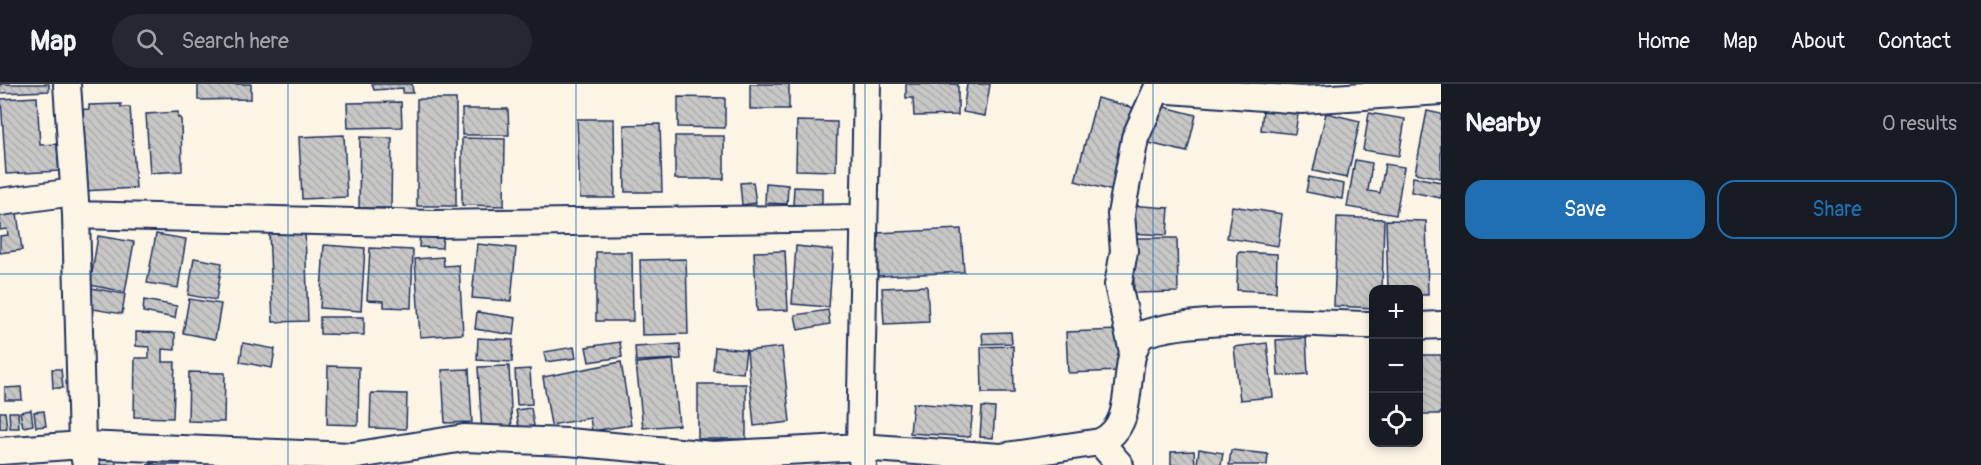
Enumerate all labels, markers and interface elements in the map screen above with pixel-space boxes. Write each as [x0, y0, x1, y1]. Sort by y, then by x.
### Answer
search box [112, 14, 532, 68]
text: Map [30, 24, 76, 59]
icon: search [133, 25, 166, 58]
text: Search here [181, 27, 289, 55]
text: Home [1637, 28, 1690, 55]
text: Map [1723, 28, 1758, 55]
text: About [1791, 28, 1845, 55]
text: Contact [1878, 28, 1951, 55]
text: Nearby [1465, 107, 1541, 139]
text: 0 results [1882, 111, 1957, 136]
button: Save [1465, 180, 1705, 239]
button: Share [1717, 180, 1957, 239]
map controls [1369, 285, 1423, 447]
button: + [1369, 285, 1423, 339]
button: − [1369, 339, 1423, 393]
button: locate [1369, 393, 1423, 447]

